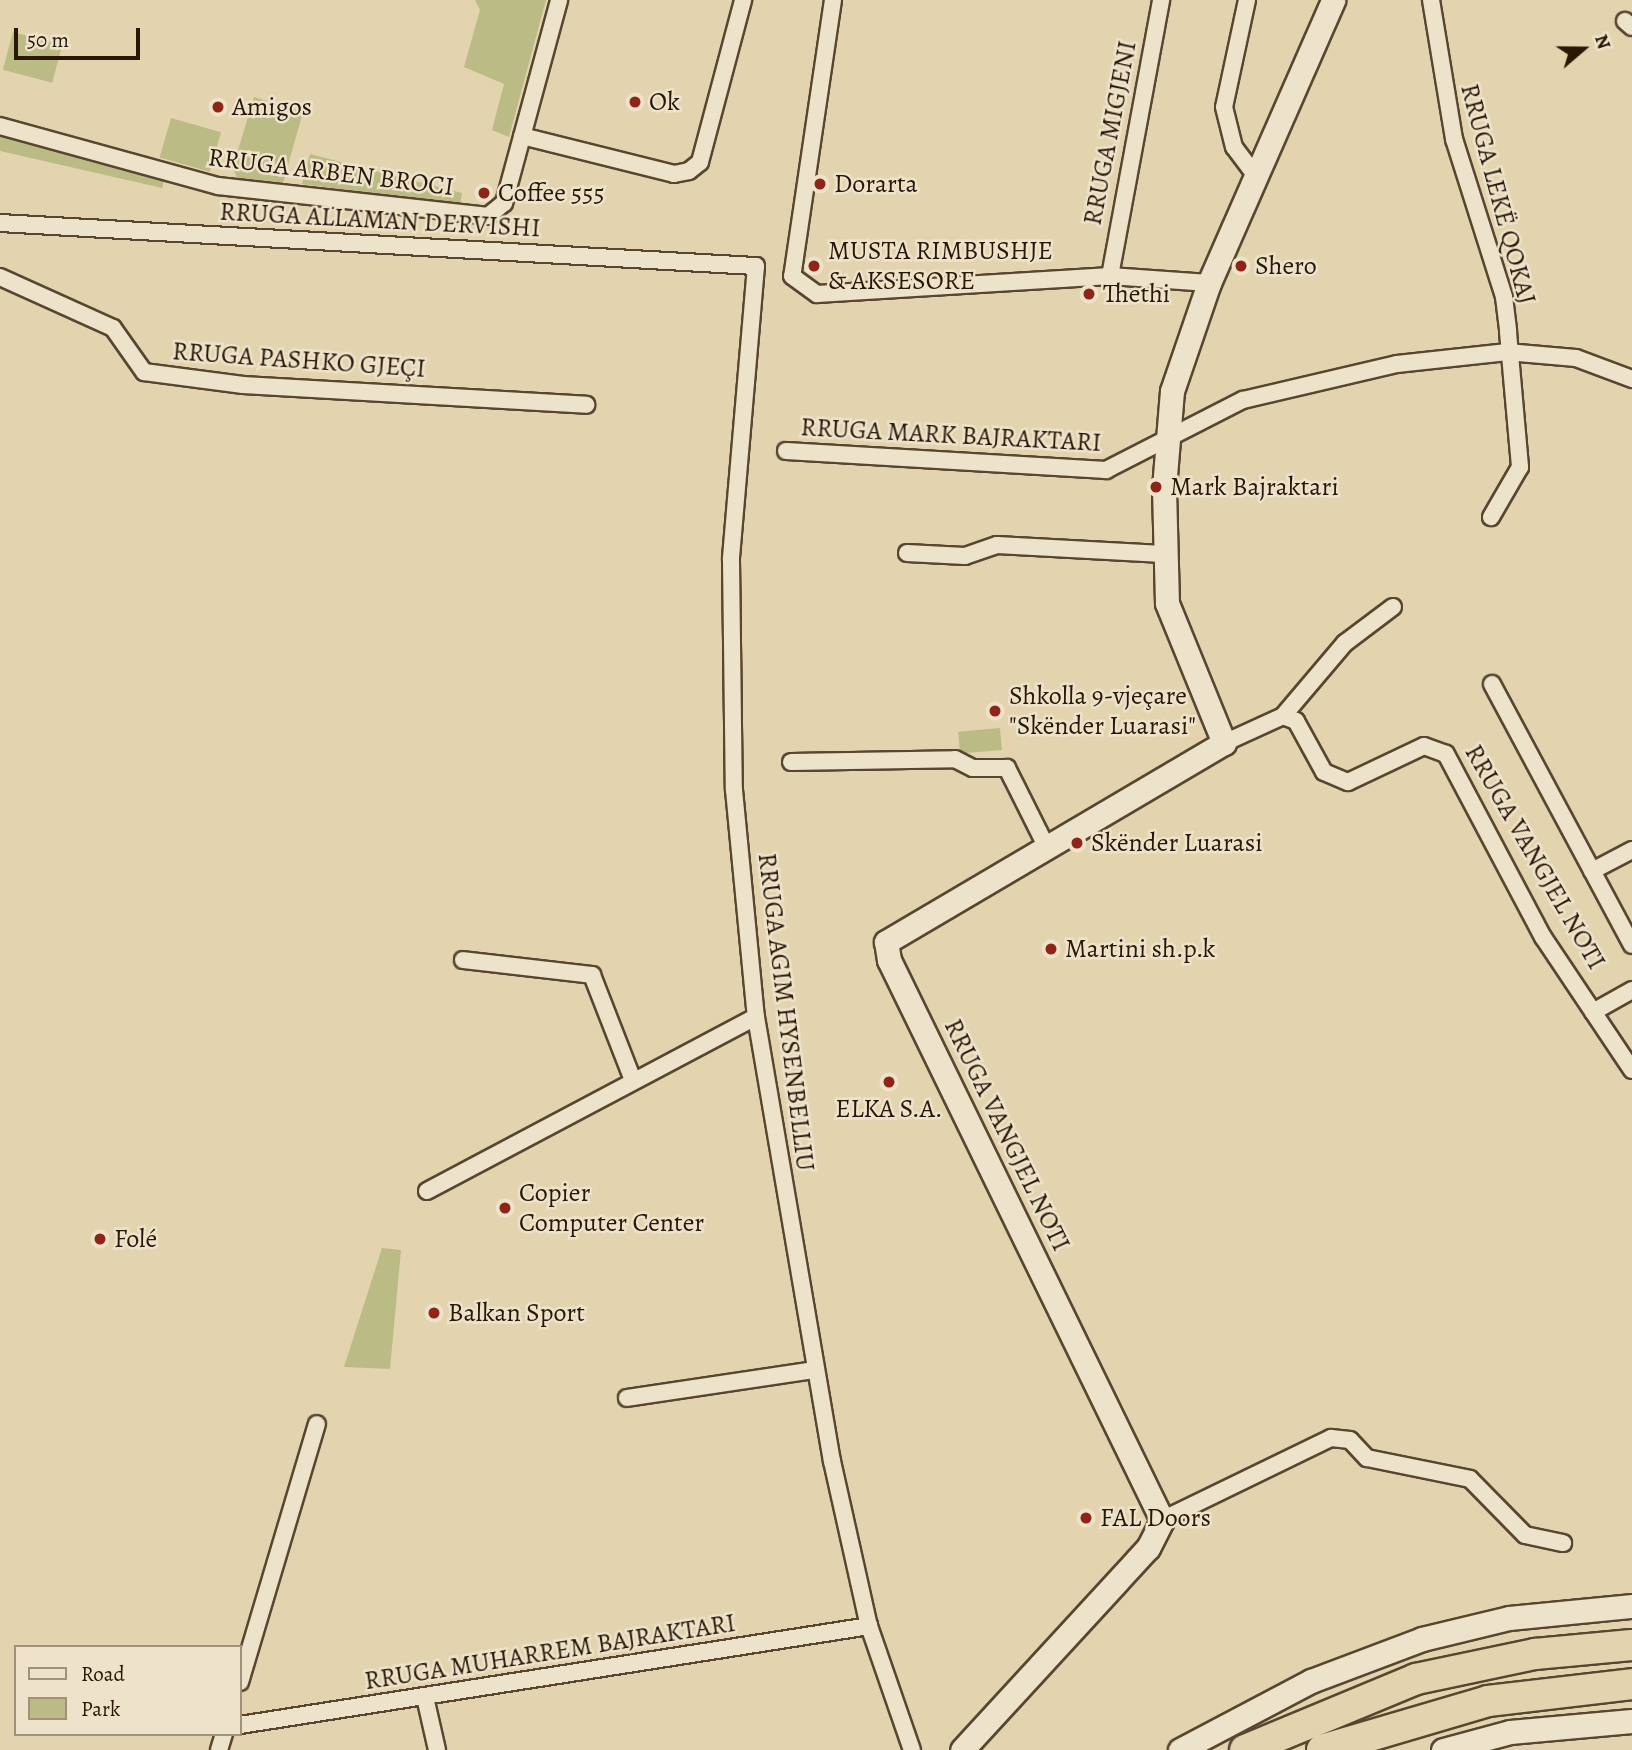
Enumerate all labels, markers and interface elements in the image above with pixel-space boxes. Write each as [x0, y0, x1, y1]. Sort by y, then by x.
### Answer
scale bar [18, 14, 144, 58]
north arrow [1548, 14, 1618, 84]
text: 50 m [27, 26, 69, 54]
text: N [1588, 31, 1617, 53]
street label: RRUGA MIGJENI [1077, 38, 1143, 228]
street label: RRUGA LEKË QOKAJ [1454, 80, 1542, 308]
place label: Ok [649, 86, 680, 118]
place label: Amigos [232, 91, 312, 123]
marker: Ok [627, 94, 643, 110]
marker: Amigos [210, 99, 226, 115]
street label: RRUGA ARBEN BROCI [206, 141, 456, 203]
place label: Dorarta [834, 168, 918, 200]
marker: Dorarta [812, 176, 828, 192]
place label: Coffee 555 [498, 177, 605, 209]
marker: Coffee 555 [476, 185, 492, 201]
street label: RRUGA ALLAMAN DERVISHI [219, 196, 541, 244]
place label: MUSTA RIMBUSHJE & AKSESORE [828, 235, 1053, 296]
place label: Shero [1255, 250, 1317, 282]
marker: MUSTA RIMBUSHJE & AKSESORE [806, 258, 822, 274]
marker: Shero [1233, 258, 1249, 274]
place label: Thethi [1103, 278, 1170, 310]
marker: Thethi [1081, 286, 1097, 302]
street label: RRUGA PASHKO GJEÇI [171, 336, 427, 384]
street label: RRUGA MARK BAJRAKTARI [800, 412, 1102, 458]
place label: Mark Bajraktari [1170, 471, 1339, 503]
marker: Mark Bajraktari [1148, 479, 1164, 495]
place label: Shkolla 9-vjeçare "Skënder Luarasi" [1009, 680, 1196, 742]
marker: Shkolla 9-vjeçare "Skënder Luarasi" [987, 703, 1003, 719]
street label: RRUGA VANGJEL NOTI [1458, 739, 1612, 975]
place label: Skënder Luarasi [1091, 827, 1262, 859]
marker: Skënder Luarasi [1069, 835, 1085, 851]
street label: RRUGA AGIM HYSENBELLIU [751, 851, 821, 1173]
place label: Martini sh.p.k [1065, 933, 1215, 965]
marker: Martini sh.p.k [1043, 941, 1059, 957]
street label: RRUGA VANGJEL NOTI [937, 1014, 1077, 1256]
marker: ELKA S.A. [881, 1074, 897, 1090]
place label: ELKA S.A. [835, 1093, 943, 1125]
place label: Copier Computer Center [519, 1177, 704, 1238]
marker: Copier Computer Center [497, 1200, 513, 1216]
place label: Folé [114, 1223, 157, 1255]
marker: Folé [92, 1231, 108, 1247]
place label: Balkan Sport [448, 1297, 585, 1329]
marker: Balkan Sport [426, 1305, 442, 1321]
place label: FAL Doors [1100, 1502, 1211, 1534]
marker: FAL Doors [1078, 1510, 1094, 1526]
street label: RRUGA MUHARREM BAJRAKTARI [362, 1607, 738, 1697]
legend [14, 1645, 242, 1736]
text: Road [81, 1660, 125, 1688]
text: Park [81, 1695, 120, 1723]

